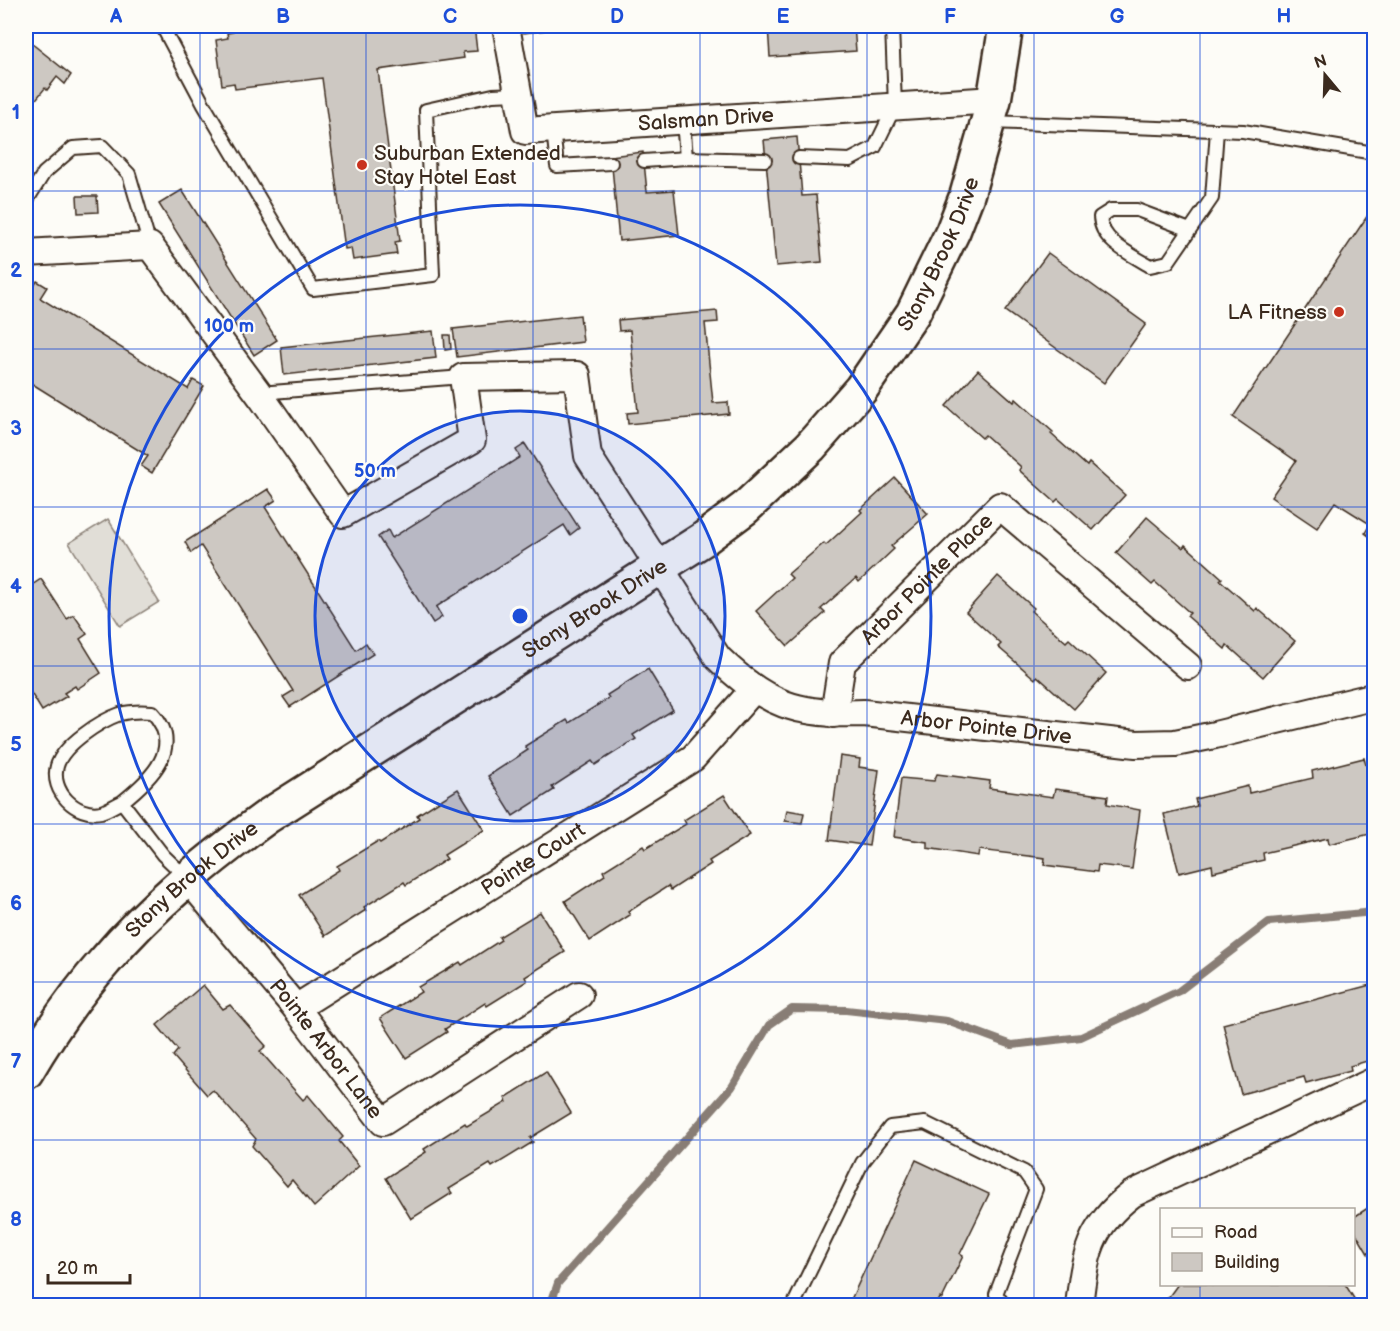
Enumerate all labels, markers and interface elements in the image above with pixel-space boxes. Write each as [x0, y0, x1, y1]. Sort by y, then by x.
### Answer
text: A [109, 5, 123, 29]
text: B [276, 5, 290, 29]
text: C [443, 5, 457, 29]
text: D [610, 5, 624, 29]
text: E [777, 5, 790, 29]
text: F [944, 5, 956, 29]
text: G [1110, 5, 1125, 29]
text: H [1277, 5, 1291, 29]
north arrow [1295, 45, 1355, 105]
text: N [1312, 51, 1329, 73]
text: 1 [12, 101, 20, 125]
street label: Salsman Drive [637, 103, 775, 136]
place label: Suburban Extended Stay Hotel East [374, 141, 561, 190]
marker: Suburban Extended Stay Hotel East [355, 158, 369, 172]
street label: Stony Brook Drive [892, 174, 984, 336]
text: 2 [10, 259, 22, 283]
place label: LA Fitness [1227, 300, 1327, 325]
marker: LA Fitness [1332, 305, 1346, 319]
text: 100 m [204, 316, 254, 337]
text: 3 [10, 417, 22, 441]
text: 50 m [354, 461, 396, 482]
street label: Arbor Pointe Place [856, 508, 998, 650]
street label: Stony Brook Drive [518, 553, 672, 664]
text: 4 [10, 575, 22, 599]
centre of rings [510, 606, 530, 626]
street label: Arbor Pointe Drive [899, 705, 1073, 750]
text: 5 [10, 733, 22, 757]
street label: Stony Brook Drive [120, 816, 263, 943]
street label: Pointe Court [477, 817, 590, 901]
text: 6 [10, 892, 22, 916]
street label: Pointe Arbor Lane [264, 974, 388, 1124]
text: 7 [10, 1050, 22, 1074]
text: 8 [10, 1208, 22, 1232]
legend [1160, 1208, 1355, 1286]
text: Road [1214, 1222, 1258, 1243]
scale bar [48, 1247, 130, 1285]
text: Building [1214, 1252, 1280, 1273]
text: 20 m [57, 1258, 98, 1279]

